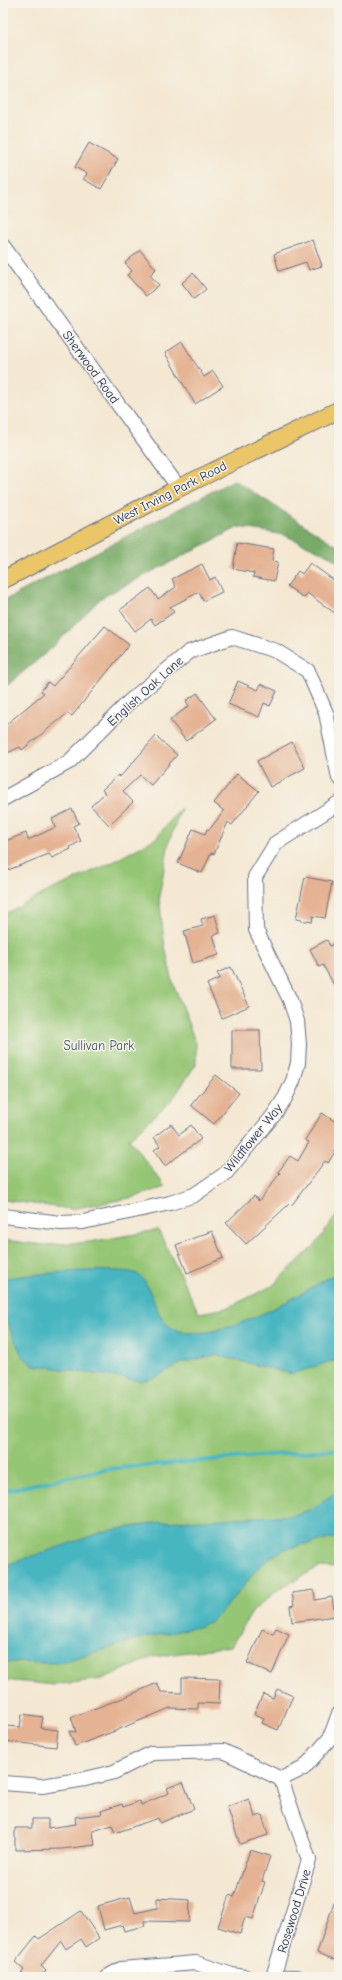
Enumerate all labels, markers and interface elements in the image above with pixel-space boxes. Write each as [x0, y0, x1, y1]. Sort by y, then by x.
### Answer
street label: Sherwood Road [60, 328, 122, 406]
street label: West Irving Park Road [111, 458, 229, 528]
street label: English Oak Lane [104, 653, 186, 729]
park label: Sullivan Park [64, 1038, 135, 1053]
street label: Wildflower Way [221, 1101, 285, 1175]
street label: Rosewood Drive [274, 1867, 314, 1955]

